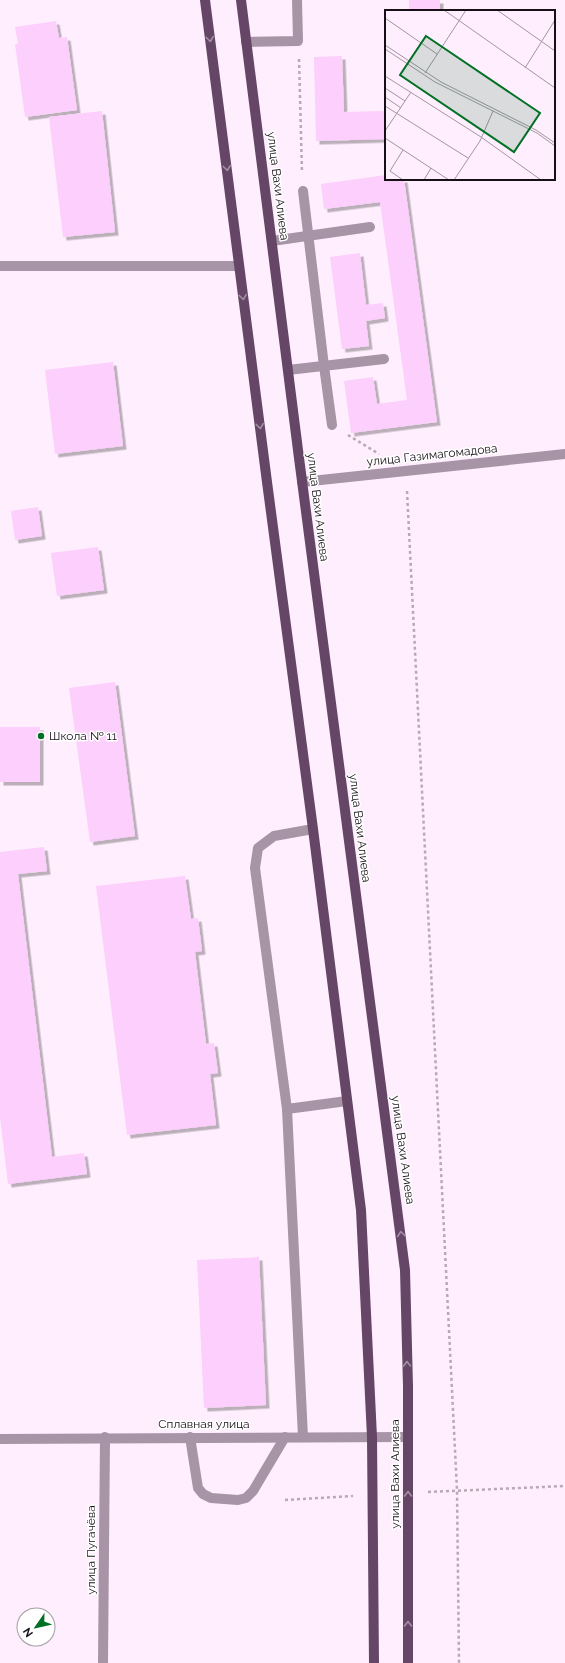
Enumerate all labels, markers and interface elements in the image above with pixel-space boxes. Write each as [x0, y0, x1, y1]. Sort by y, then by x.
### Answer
inset map [385, 10, 555, 180]
one-way arrow [205, 36, 214, 42]
street label: улица Вахи Алиева [264, 131, 292, 241]
one-way arrow [222, 165, 231, 171]
one-way arrow [238, 294, 247, 300]
one-way arrow [255, 422, 264, 429]
street label: улица Газимагомадова [366, 441, 498, 469]
street label: улица Вахи Алиева [304, 452, 332, 562]
place label: Школа № 11 [49, 729, 117, 743]
marker: Школа № 11 [36, 731, 46, 741]
street label: улица Вахи Алиева [346, 773, 374, 883]
street label: улица Вахи Алиева [388, 1095, 418, 1205]
one-way arrow [397, 1231, 406, 1237]
one-way arrow [403, 1361, 412, 1367]
street label: Сплавная улица [158, 1417, 250, 1431]
street label: улица Вахи Алиева [388, 1419, 402, 1529]
one-way arrow [404, 1491, 412, 1497]
street label: улица Пугачёва [84, 1505, 98, 1595]
north arrow [16, 1607, 56, 1647]
one-way arrow [404, 1621, 412, 1627]
text: N [20, 1625, 36, 1639]

